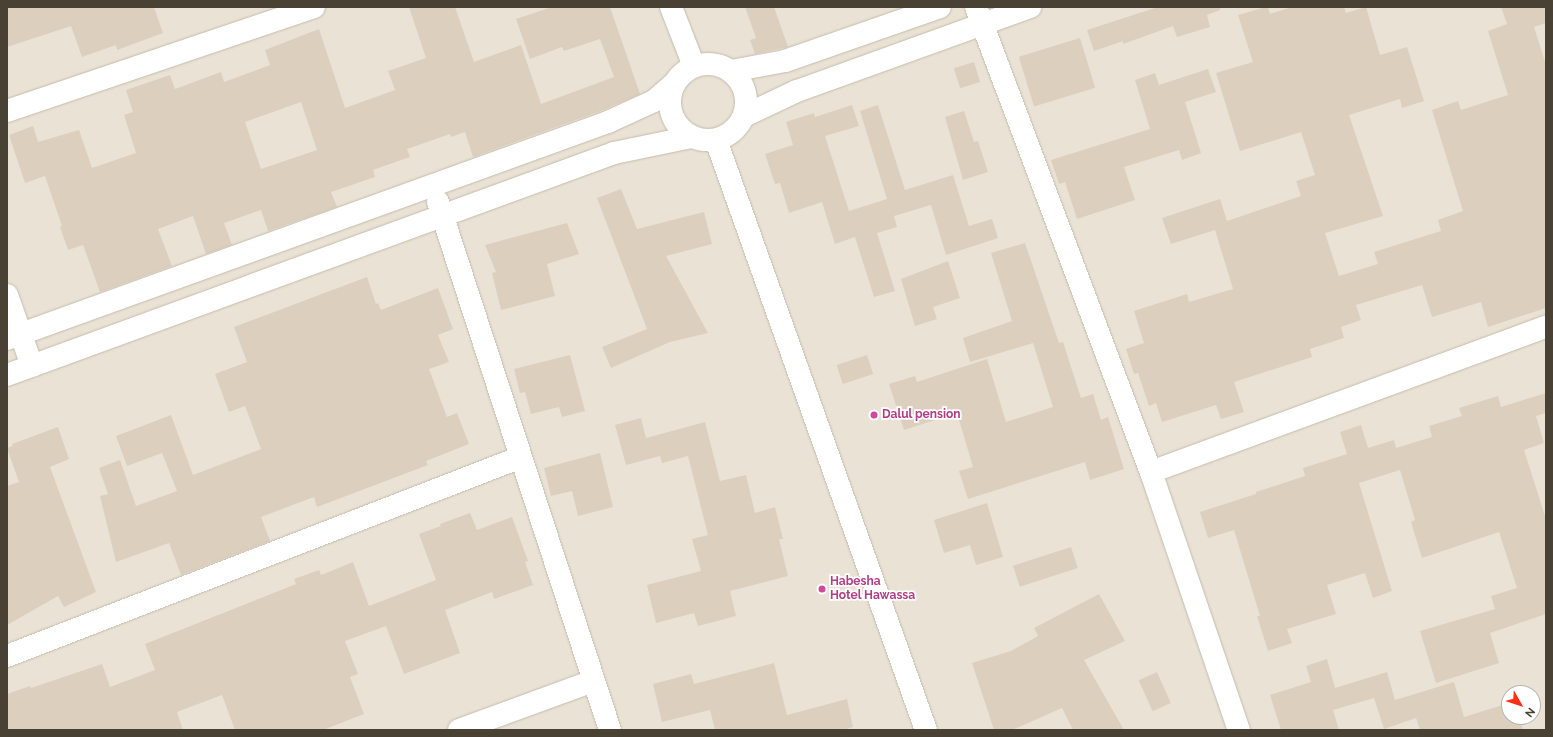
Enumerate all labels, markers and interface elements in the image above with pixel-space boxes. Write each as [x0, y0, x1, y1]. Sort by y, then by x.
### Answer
place label: Dalul pension [882, 408, 961, 422]
marker: Dalul pension [869, 410, 879, 420]
place label: Habesha Hotel Hawassa [830, 575, 915, 603]
marker: Habesha Hotel Hawassa [817, 584, 827, 594]
north arrow [1501, 685, 1541, 725]
text: N [1522, 705, 1538, 720]

